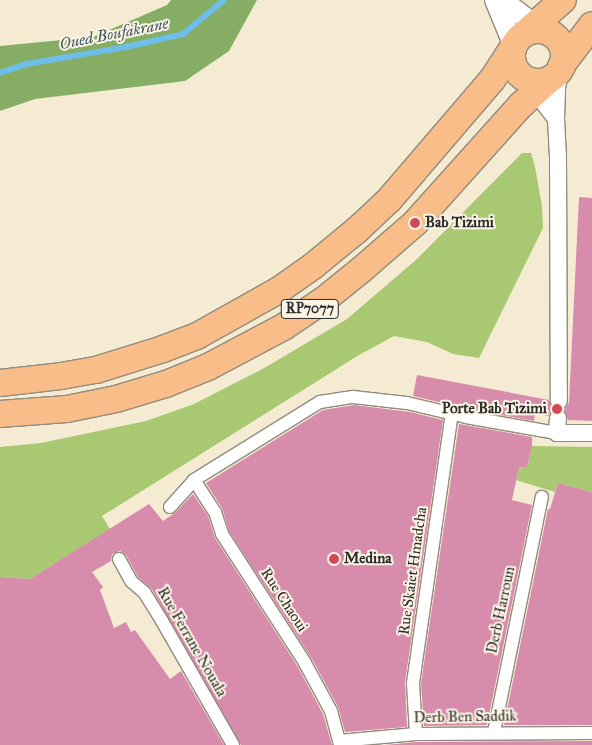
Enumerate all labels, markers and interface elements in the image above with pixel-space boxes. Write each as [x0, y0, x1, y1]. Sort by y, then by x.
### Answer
water label: Oued Boufakrane [58, 14, 170, 54]
place label: Bab Tizimi [425, 214, 494, 232]
marker: Bab Tizimi [409, 217, 421, 229]
road number: RP7077 [280, 298, 340, 320]
place label: Porte Bab Tizimi [442, 400, 547, 418]
marker: Porte Bab Tizimi [551, 403, 563, 415]
street label: Rue Skaiet Hmadcha [395, 506, 431, 636]
place label: Medina [344, 550, 392, 568]
marker: Medina [328, 553, 340, 565]
street label: Rue Chaoui [257, 565, 311, 635]
street label: Derb Harroun [483, 565, 519, 655]
street label: Rue Ferrane Nouala [153, 584, 231, 700]
street label: Derb Ben Saddik [413, 707, 517, 727]

